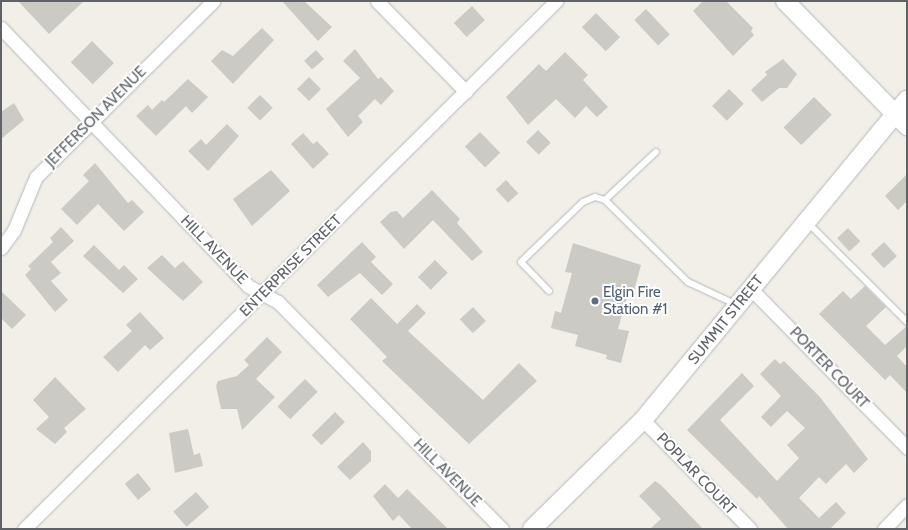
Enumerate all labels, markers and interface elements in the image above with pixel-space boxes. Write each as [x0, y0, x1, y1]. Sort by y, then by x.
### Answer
street label: JEFFERSON AVENUE [42, 63, 150, 171]
street label: ENTERPRISE STREET [236, 211, 346, 321]
street label: HILL AVENUE [177, 212, 251, 288]
street label: SUMMIT STREET [685, 272, 767, 368]
place label: Elgin Fire Station #1 [603, 283, 667, 318]
marker: Elgin Fire Station #1 [590, 296, 600, 306]
street label: PORTER COURT [786, 324, 872, 412]
street label: POPLAR COURT [653, 430, 739, 518]
street label: HILL AVENUE [409, 435, 485, 511]

